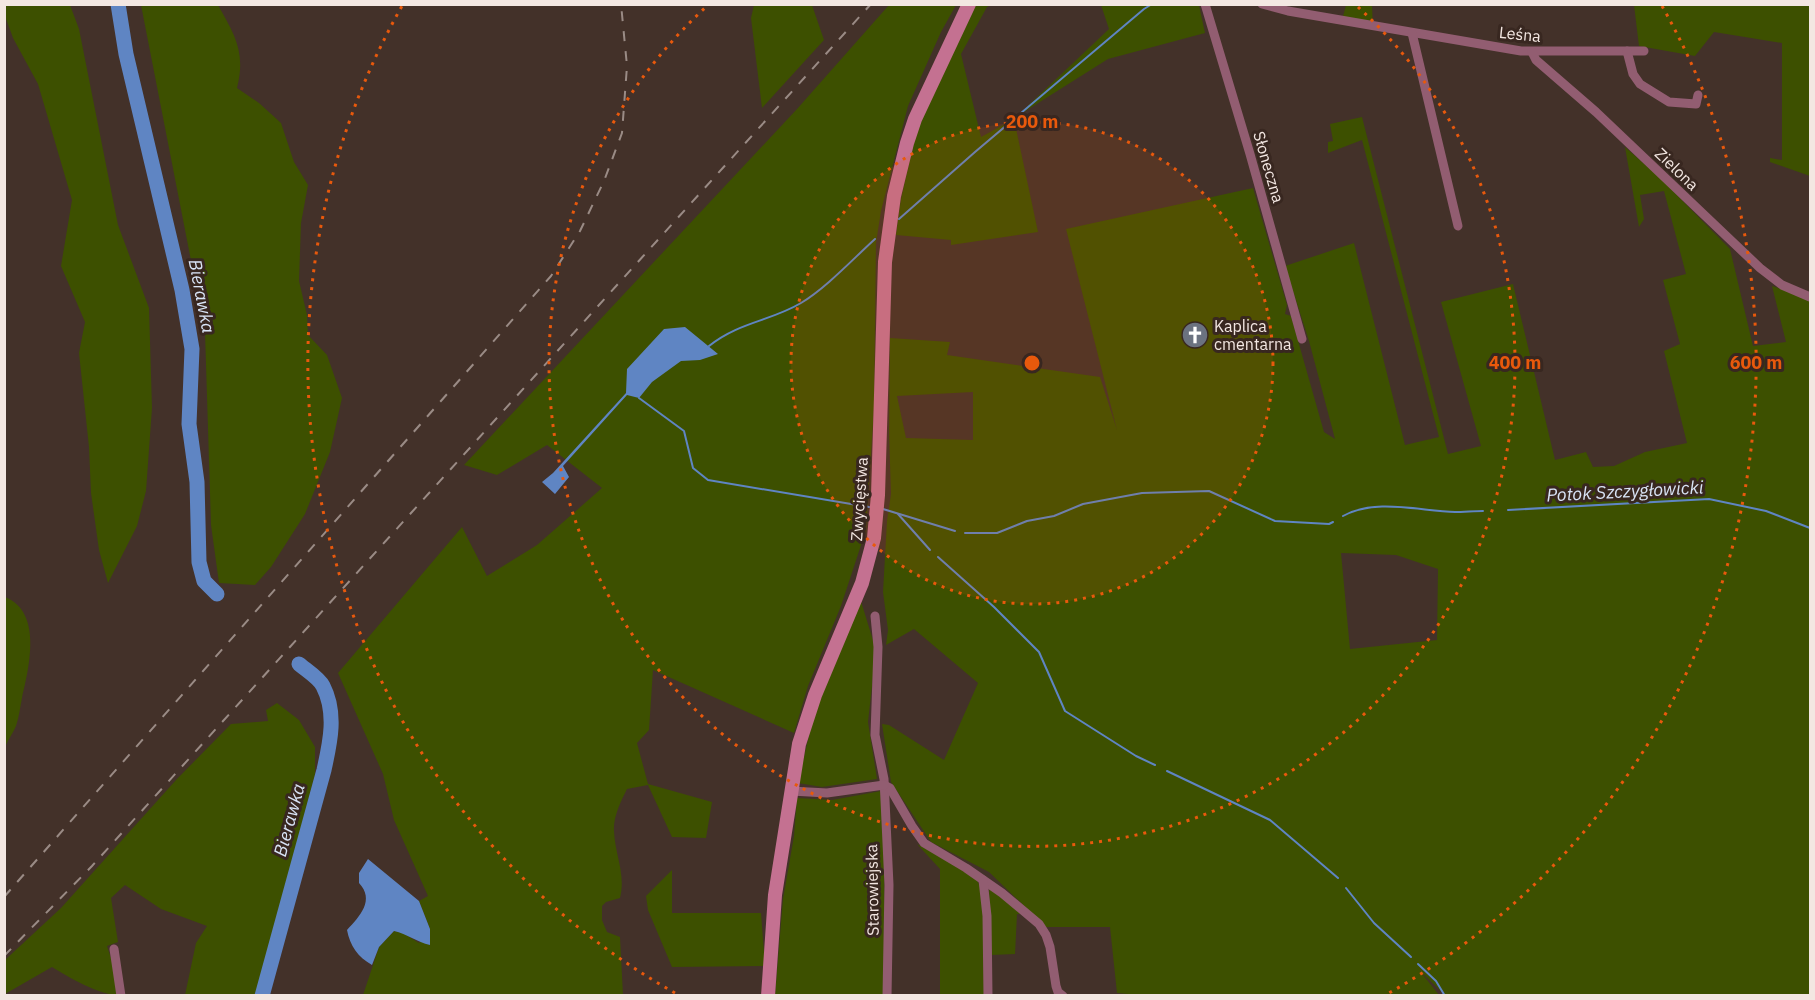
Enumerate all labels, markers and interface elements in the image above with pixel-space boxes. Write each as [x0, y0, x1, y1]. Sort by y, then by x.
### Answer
street label: Leśna [1498, 22, 1542, 46]
text: 200 m [1006, 110, 1058, 133]
street label: Słoneczna [1249, 129, 1289, 206]
street label: Zielona [1651, 143, 1703, 195]
water label: Bierawka [184, 257, 220, 335]
place label: Kaplica cmentarna [1214, 316, 1292, 354]
church icon: Kaplica cmentarna [1180, 320, 1210, 350]
text: 400 m [1489, 351, 1541, 374]
text: 600 m [1730, 351, 1782, 374]
centre of rings [1022, 353, 1042, 373]
street label: Zwycięstwa [846, 456, 872, 542]
water label: Potok Szczygłowicki [1546, 475, 1704, 507]
water label: Bierawka [268, 781, 310, 859]
street label: Starowiejska [861, 843, 883, 936]

